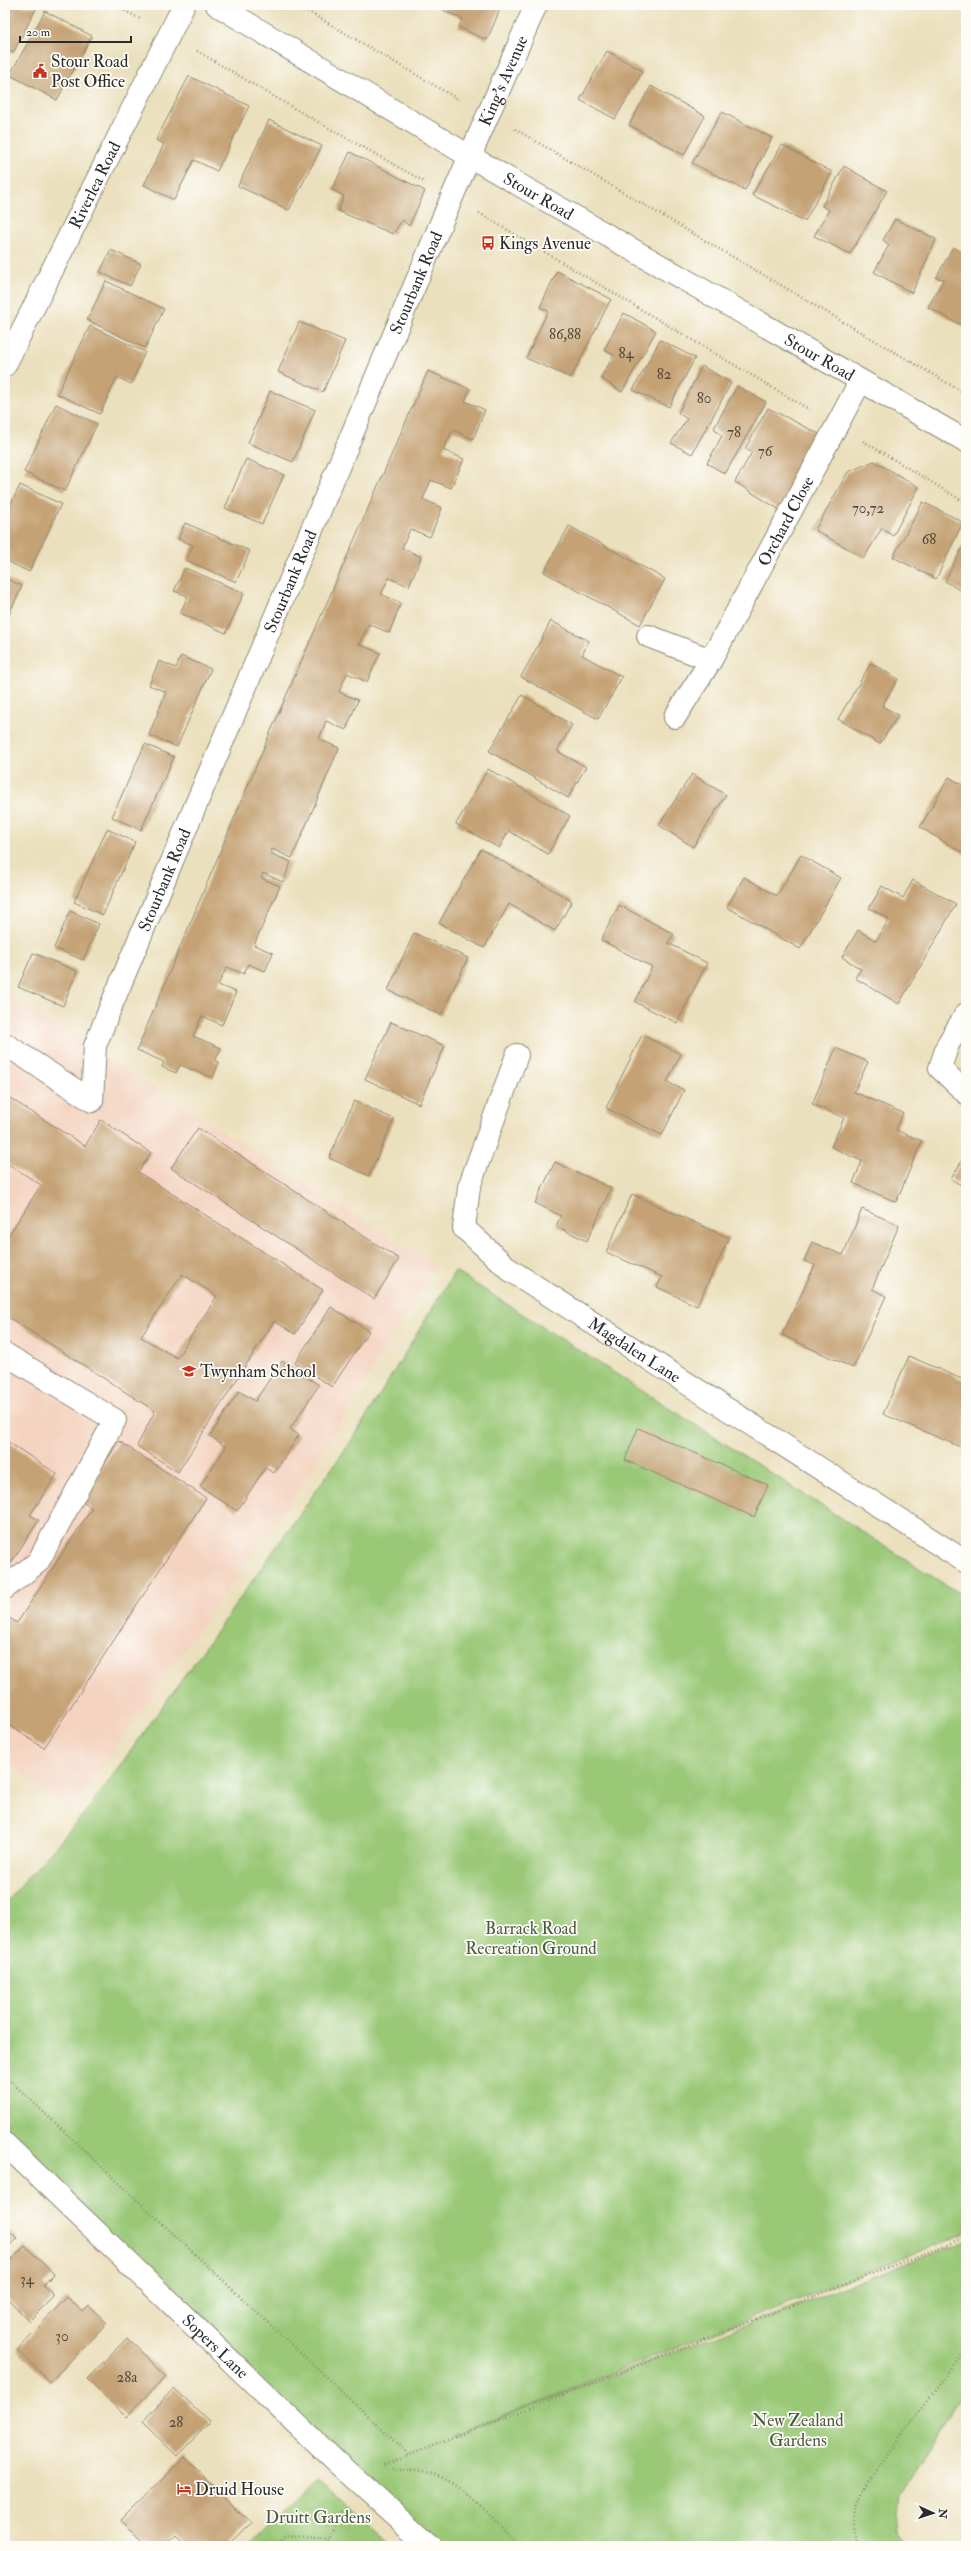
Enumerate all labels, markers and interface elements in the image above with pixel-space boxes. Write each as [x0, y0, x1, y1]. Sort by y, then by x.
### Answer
scale bar [20, 18, 131, 44]
text: 20 m [26, 25, 51, 40]
street label: King's Avenue [474, 32, 532, 129]
place label: Stour Road Post Office [51, 51, 129, 92]
public building icon: Stour Road Post Office [32, 63, 48, 79]
street label: Riverlea Road [64, 138, 126, 232]
street label: Stour Road [500, 168, 578, 225]
street label: Stourbank Road [385, 228, 448, 337]
place label: Kings Avenue [499, 233, 591, 254]
bus stop icon: Kings Avenue [480, 235, 496, 251]
house number: 86,88 [549, 325, 581, 344]
street label: Stour Road [781, 329, 859, 386]
house number: 84 [618, 344, 634, 363]
house number: 82 [657, 365, 672, 384]
house number: 80 [697, 389, 711, 408]
house number: 78 [727, 423, 741, 442]
house number: 76 [758, 442, 774, 461]
street label: Orchard Close [753, 473, 819, 570]
house number: 70,72 [852, 499, 884, 518]
street label: Stourbank Road [260, 526, 322, 636]
house number: 68 [922, 530, 936, 549]
street label: Stourbank Road [134, 825, 196, 935]
street label: Magdalen Lane [584, 1313, 685, 1388]
place label: Twynham School [200, 1361, 317, 1383]
school or university icon: Twynham School [181, 1363, 197, 1379]
park label: Barrack Road Recreation Ground [465, 1918, 597, 1959]
house number: 34 [20, 2270, 35, 2289]
street label: Sopers Lane [178, 2310, 253, 2383]
house number: 30 [55, 2327, 69, 2346]
house number: 28a [117, 2368, 138, 2387]
park label: New Zealand Gardens [752, 2410, 844, 2451]
house number: 28 [169, 2413, 183, 2432]
place label: Druid House [195, 2479, 284, 2500]
hotel icon: Druid House [176, 2481, 192, 2497]
north arrow [913, 2493, 953, 2533]
park label: Druitt Gardens [265, 2507, 371, 2528]
text: N [936, 2507, 949, 2520]

